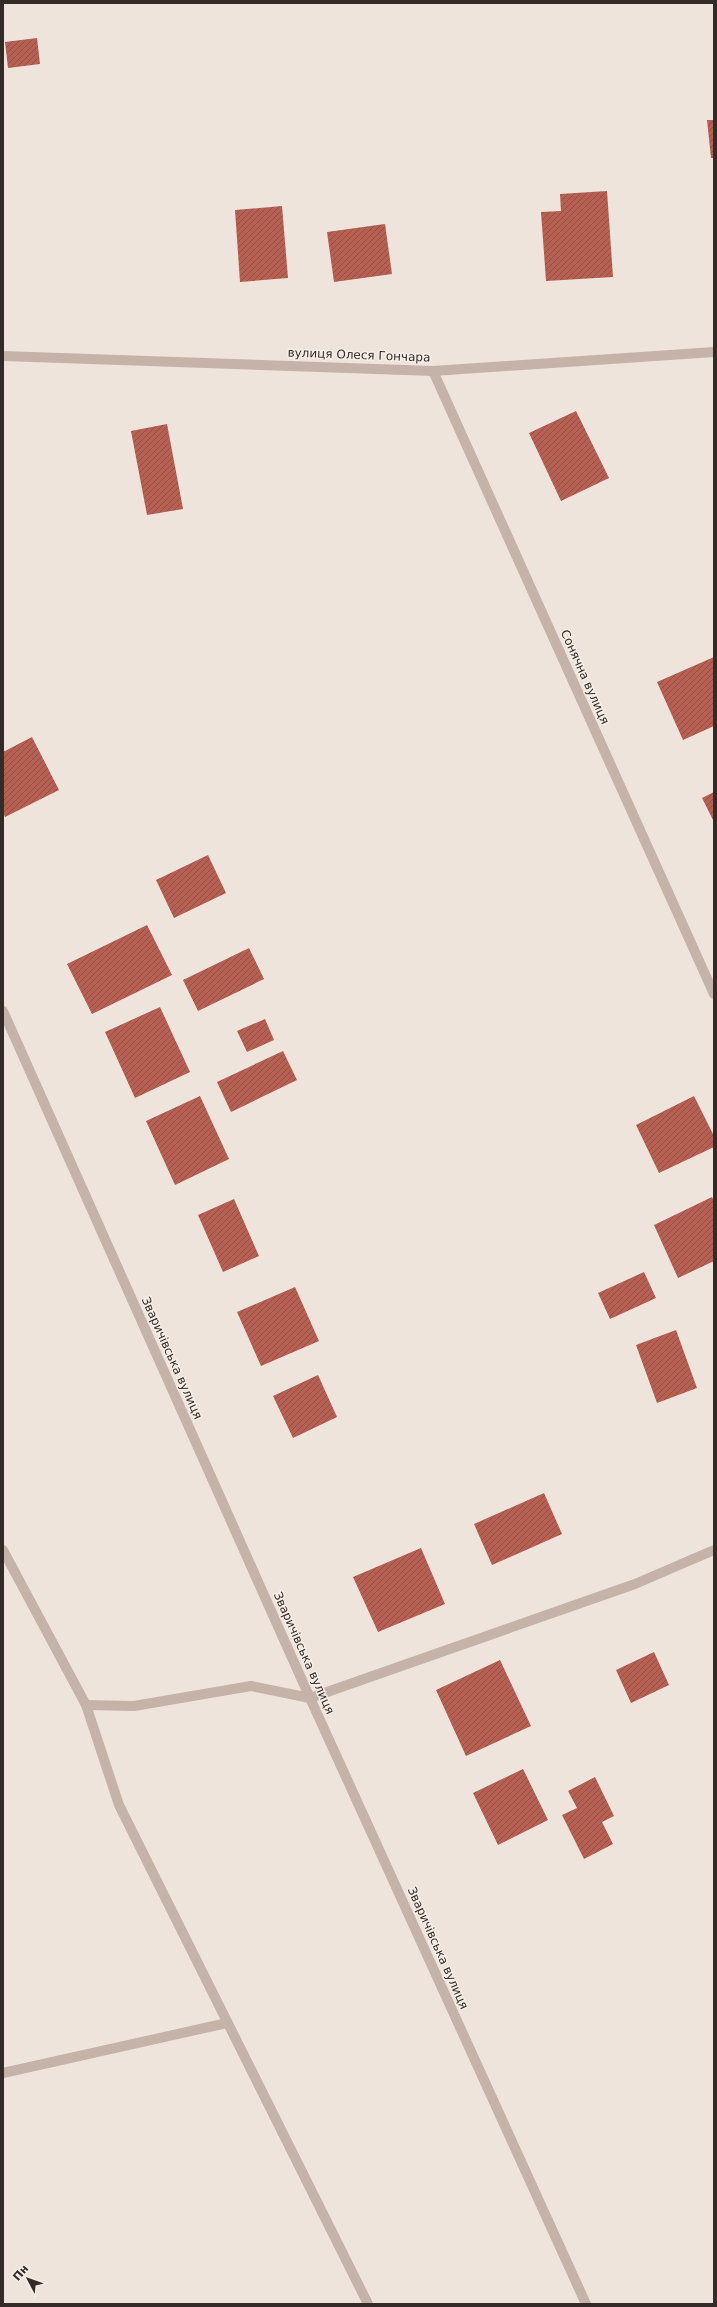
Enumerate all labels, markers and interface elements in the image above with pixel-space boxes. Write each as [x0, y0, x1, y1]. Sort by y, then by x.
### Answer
street label: вулиця Олеся Гончара [287, 346, 431, 364]
street label: Сонячна вулиця [558, 628, 612, 726]
street label: Зваричівська вулиця [139, 1295, 205, 1421]
street label: Зваричівська вулиця [271, 1590, 337, 1716]
street label: Зваричівська вулиця [405, 1885, 471, 2011]
north arrow [8, 2259, 48, 2299]
text: Пн [10, 2262, 31, 2283]

